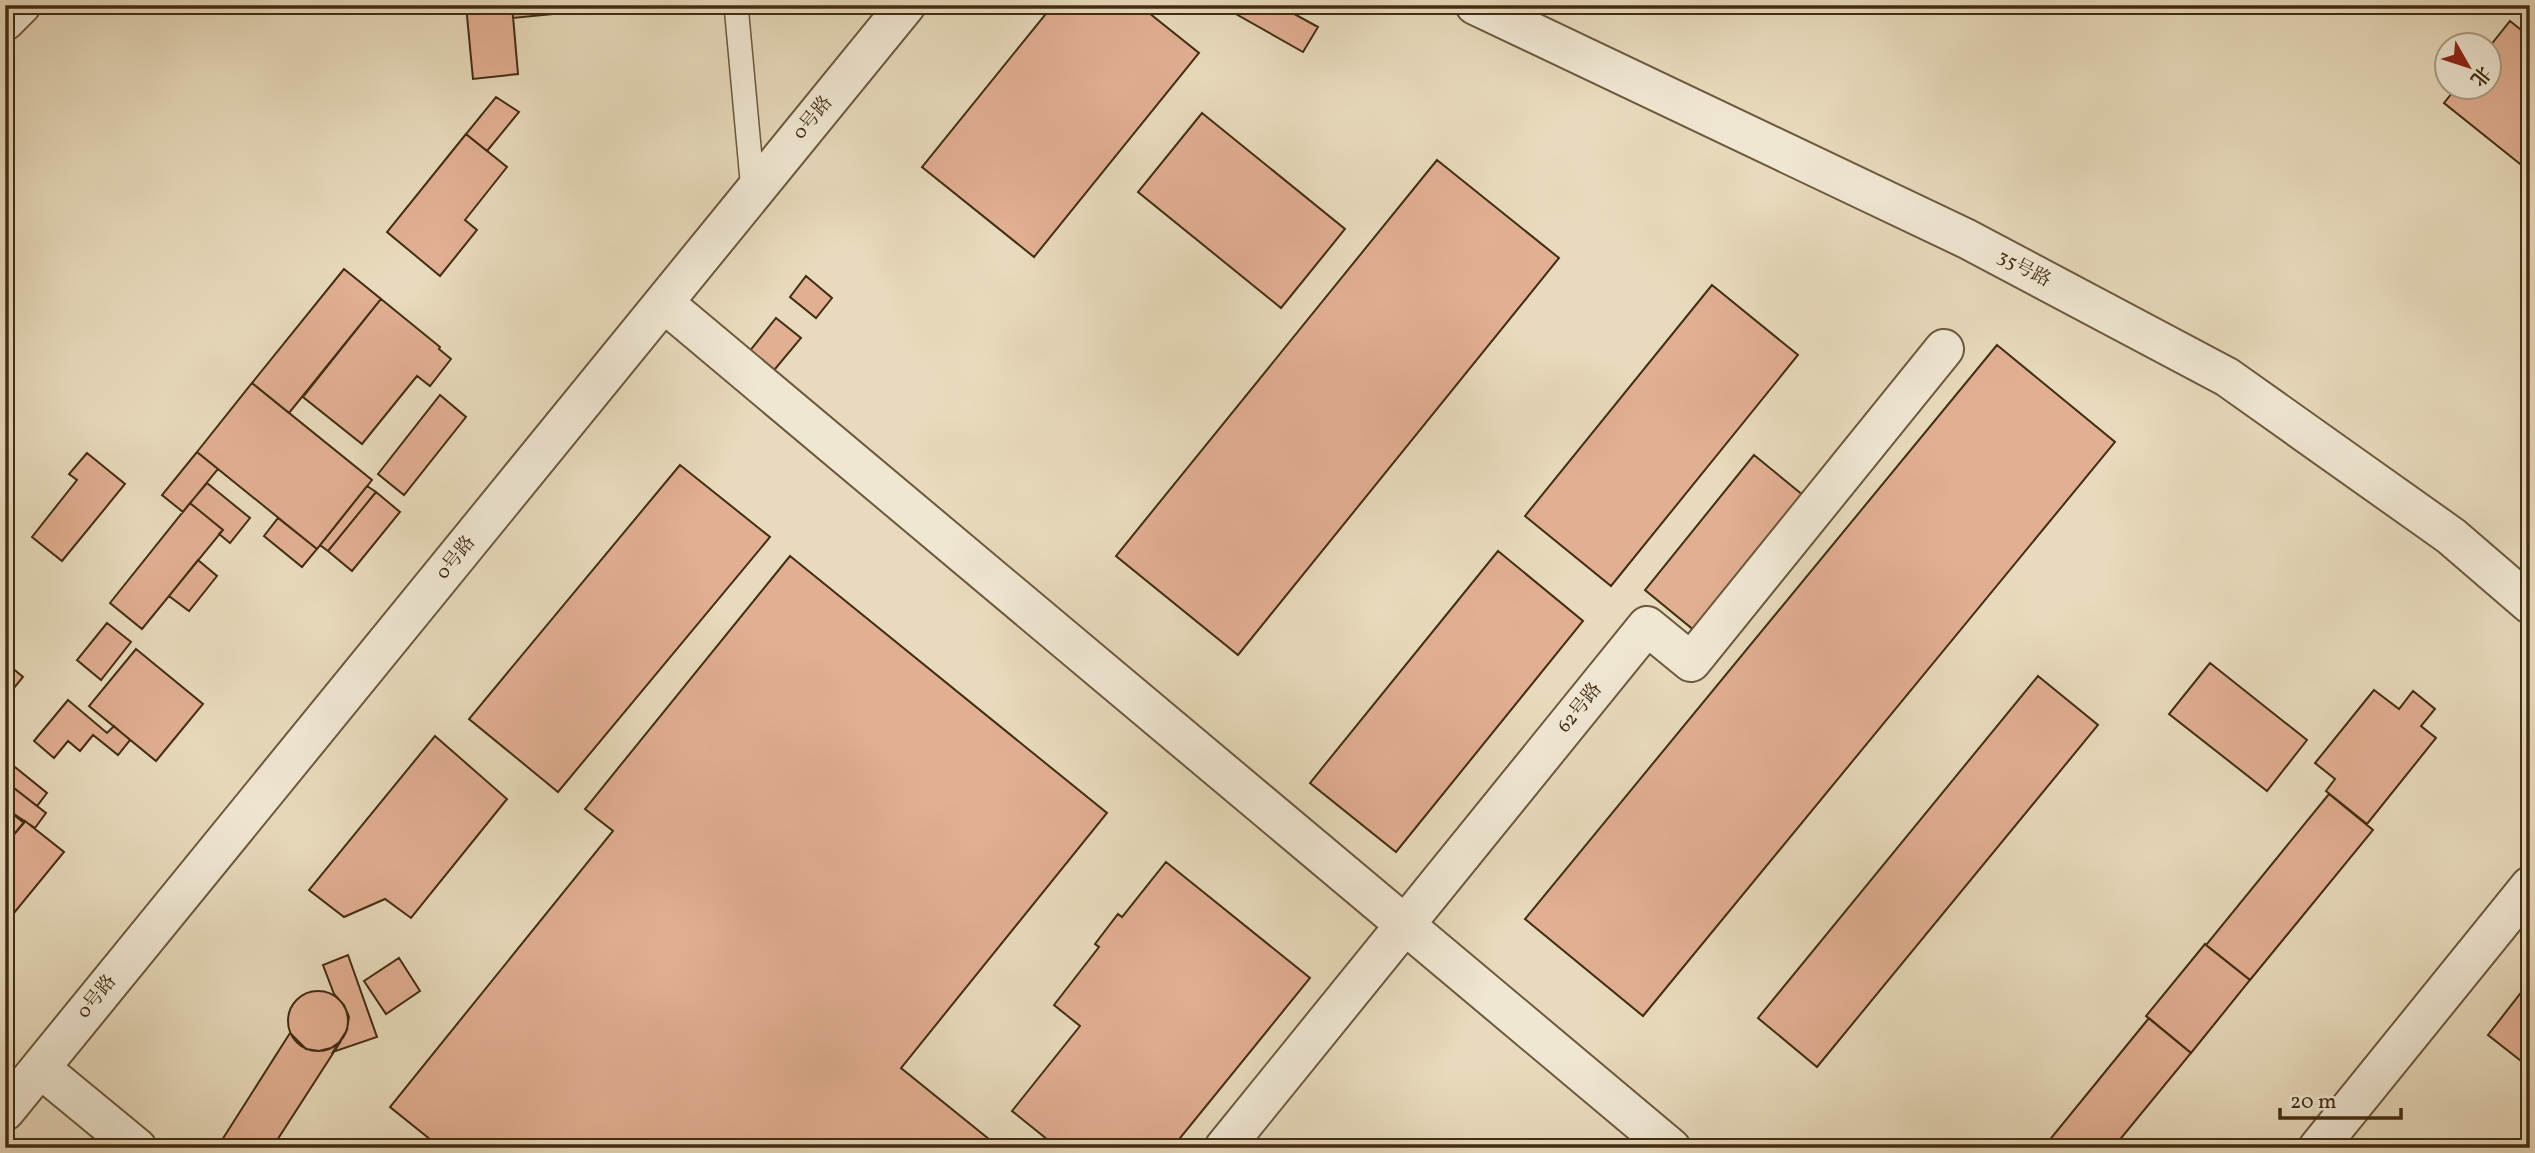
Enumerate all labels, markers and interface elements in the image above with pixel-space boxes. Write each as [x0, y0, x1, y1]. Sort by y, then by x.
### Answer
north arrow [2434, 32, 2504, 102]
text: 北 [2464, 60, 2496, 91]
street label: 0号路 [787, 91, 839, 145]
street label: 35号路 [1993, 244, 2055, 294]
street label: 0号路 [430, 531, 482, 585]
street label: 62号路 [1552, 677, 1608, 739]
street label: 0号路 [71, 970, 123, 1024]
scale bar [2280, 1076, 2400, 1120]
text: 20 m [2290, 1088, 2336, 1117]

